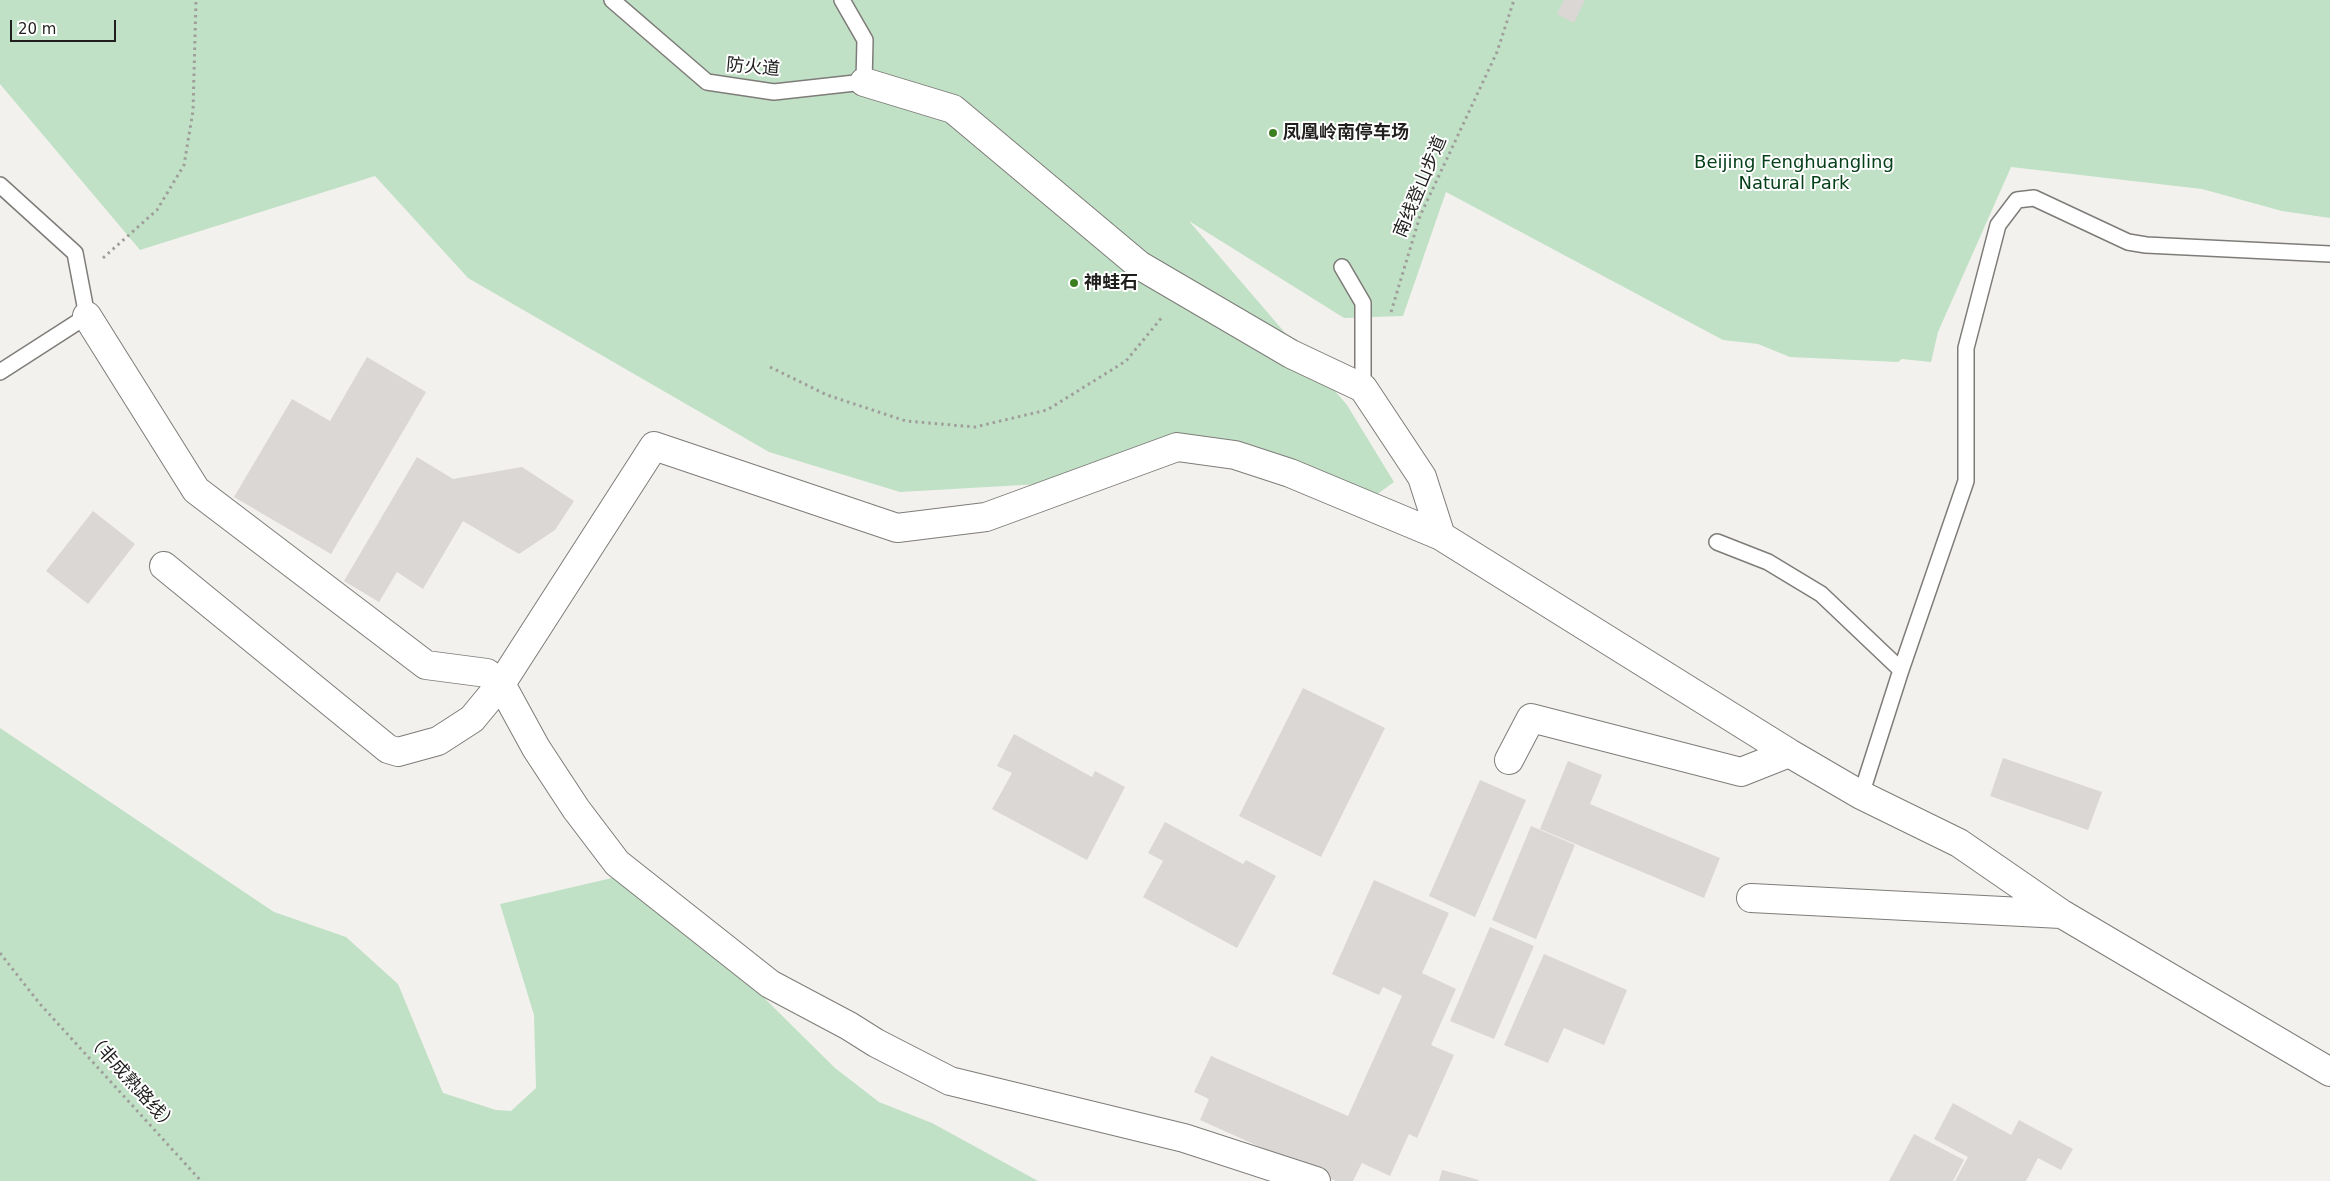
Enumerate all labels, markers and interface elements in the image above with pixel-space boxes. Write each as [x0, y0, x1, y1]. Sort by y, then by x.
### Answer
scale bar [12, 10, 119, 42]
text: 20 m [18, 20, 56, 38]
street label: 防火道 [725, 55, 781, 81]
place label: 凤凰岭南停车场 [1283, 122, 1409, 144]
marker: 凤凰岭南停车场 [1267, 127, 1279, 139]
street label: 南线登山步道 [1390, 133, 1452, 241]
park label: Beijing Fenghuangling Natural Park [1694, 152, 1894, 194]
place label: 神蛙石 [1084, 272, 1138, 294]
marker: 神蛙石 [1068, 277, 1080, 289]
street label: （非成熟路线） [81, 1029, 181, 1137]

